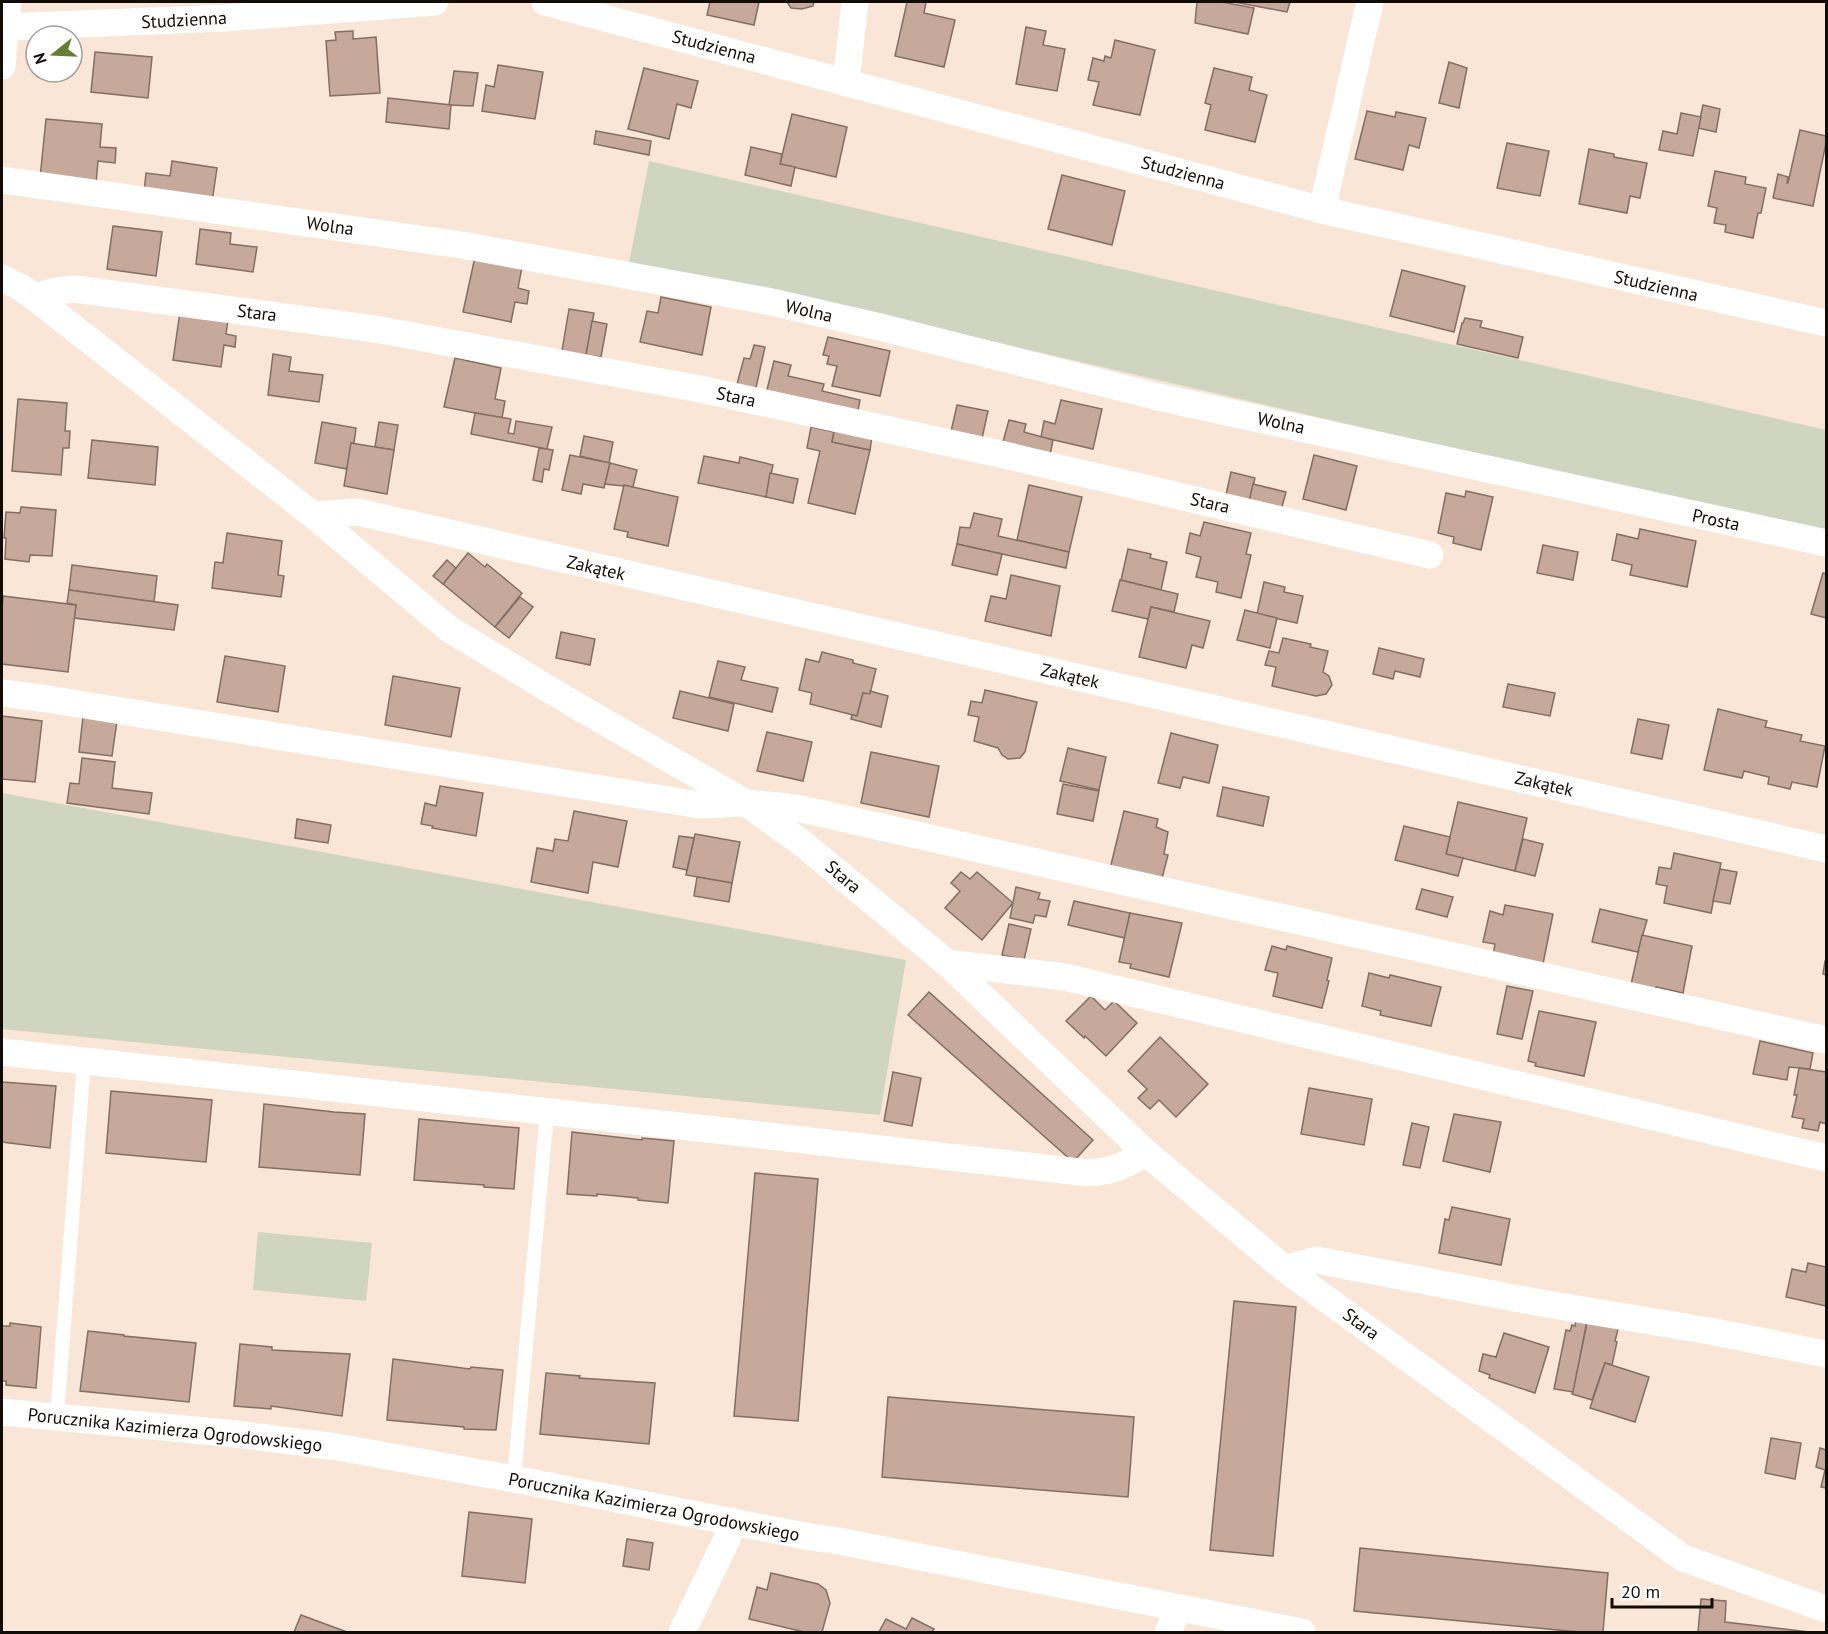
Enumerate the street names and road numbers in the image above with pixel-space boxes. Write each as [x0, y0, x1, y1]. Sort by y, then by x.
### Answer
street label: Studzienna [141, 6, 227, 33]
street label: Studzienna [670, 24, 758, 69]
street label: Studzienna [1139, 150, 1227, 195]
street label: Wolna [305, 211, 355, 240]
street label: Studzienna [1612, 265, 1700, 306]
street label: Wolna [783, 294, 835, 327]
street label: Stara [236, 299, 278, 326]
street label: Stara [714, 381, 758, 412]
street label: Wolna [1255, 406, 1307, 439]
street label: Stara [1188, 487, 1232, 518]
street label: Prosta [1690, 503, 1742, 536]
street label: Zakątek [565, 550, 628, 586]
street label: Zakątek [1039, 658, 1102, 694]
street label: Zakątek [1513, 766, 1576, 802]
street label: Stara [821, 855, 866, 898]
street label: Stara [1338, 1303, 1384, 1345]
street label: Porucznika Kazimierza Ogrodowskiego [27, 1403, 323, 1456]
street label: Porucznika Kazimierza Ogrodowskiego [507, 1467, 802, 1546]

